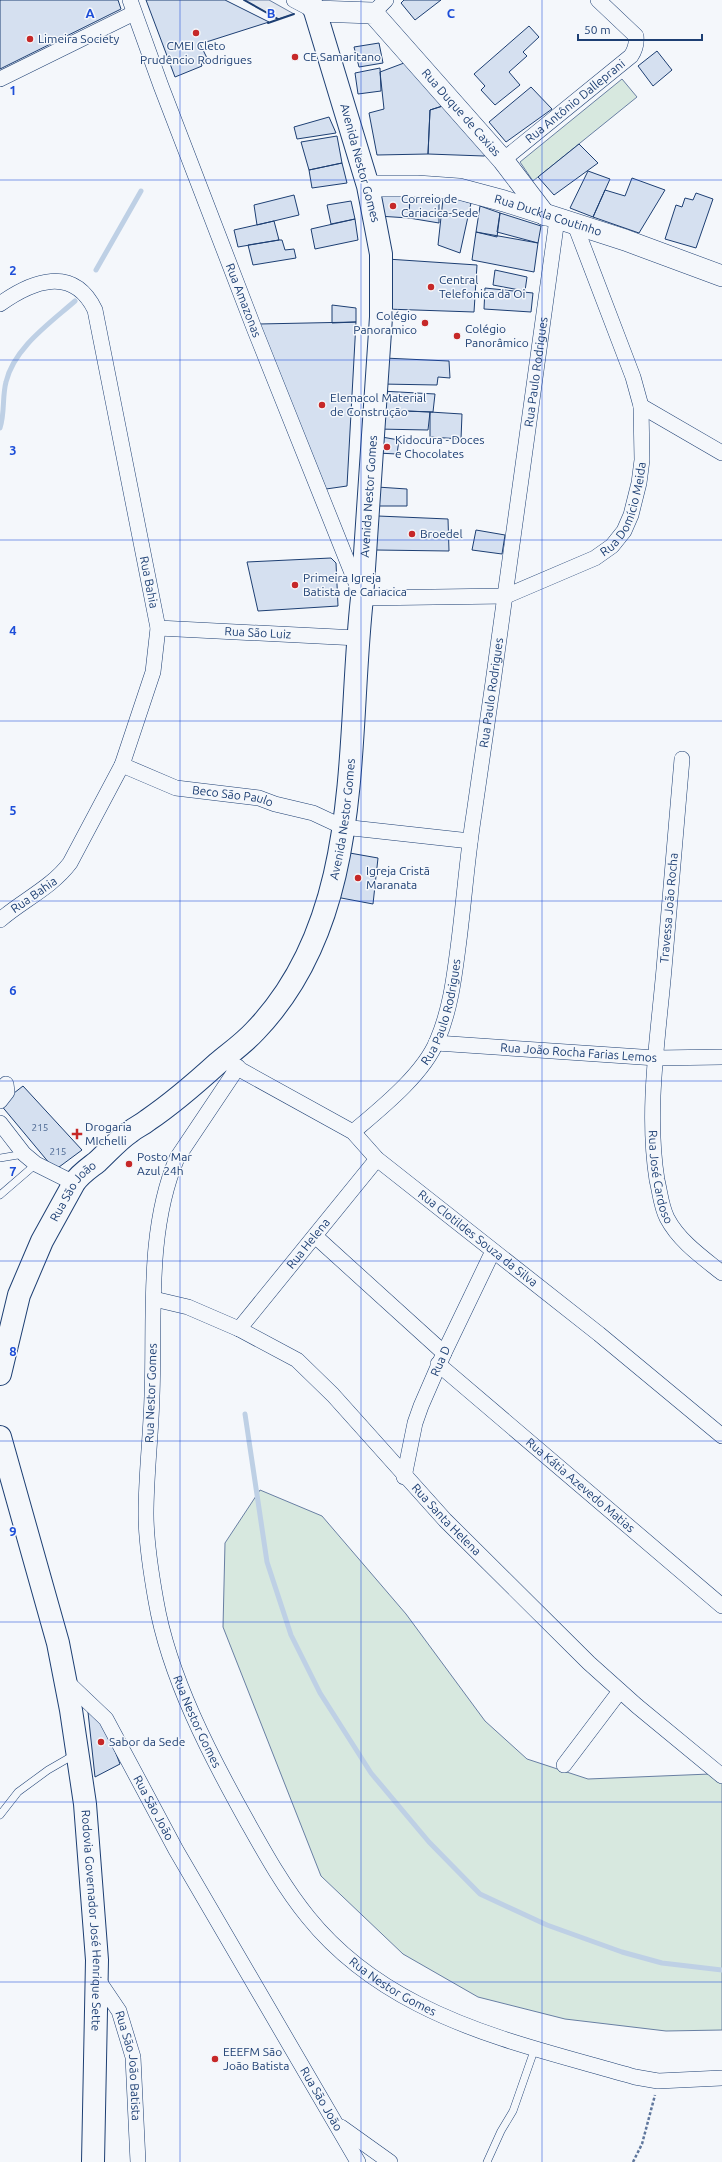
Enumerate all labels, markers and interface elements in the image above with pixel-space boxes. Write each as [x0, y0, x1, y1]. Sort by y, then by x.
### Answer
text: A [85, 6, 95, 20]
text: B [267, 6, 276, 20]
text: C [447, 6, 456, 20]
scale bar [578, 16, 702, 42]
text: 50 m [584, 23, 611, 36]
marker: CMEI Cleto Prudêncio Rodrigues [191, 28, 201, 38]
place label: Limeira Society [38, 32, 120, 45]
marker: Limeira Society [25, 34, 35, 44]
place label: CMEI Cleto Prudêncio Rodrigues [140, 39, 252, 66]
place label: CE Samaritano [303, 50, 381, 63]
marker: CE Samaritano [290, 52, 300, 62]
street label: Rua Antônio Dalleprani [523, 57, 627, 145]
street label: Rua Duque de Caxias [419, 66, 503, 159]
text: 1 [9, 83, 17, 97]
street label: Avenida Nestor Gomes [338, 102, 383, 224]
place label: Correio de Cariacica-Sede [401, 192, 478, 219]
street label: Rua Duckla Coutinho [493, 192, 604, 238]
marker: Correio de Cariacica-Sede [388, 201, 398, 211]
street label: Rua Amazonas [224, 261, 264, 339]
text: 2 [9, 263, 17, 277]
place label: Central Telefonica da Oi [439, 273, 526, 300]
marker: Central Telefonica da Oi [426, 282, 436, 292]
place label: Colégio Panoramico [353, 309, 417, 336]
street label: Rua Paulo Rodrigues [522, 316, 550, 428]
marker: Colégio Panoramico [420, 318, 430, 328]
place label: Colégio Panorâmico [465, 322, 529, 349]
marker: Colégio Panorâmico [452, 331, 462, 341]
place label: Elemacol Material de Construção [330, 391, 426, 418]
marker: Elemacol Material de Construção [317, 400, 327, 410]
place label: Kidocura - Doces e Chocolates [395, 433, 484, 460]
street label: Avenida Nestor Gomes [358, 435, 379, 558]
marker: Kidocura - Doces e Chocolates [382, 442, 392, 452]
text: 3 [9, 443, 17, 457]
street label: Rua Domício Meida [597, 461, 648, 558]
place label: Broedel [420, 527, 463, 540]
marker: Broedel [407, 529, 417, 539]
street label: Rua Bahia [138, 555, 161, 609]
place label: Primeira Igreja Batista de Cariacica [303, 571, 407, 598]
marker: Primeira Igreja Batista de Cariacica [290, 580, 300, 590]
text: 4 [9, 623, 17, 637]
street label: Rua São Luiz [224, 624, 292, 641]
street label: Rua Paulo Rodrigues [477, 637, 505, 749]
street label: Avenida Nestor Gomes [327, 758, 357, 881]
street label: Beco São Paulo [191, 783, 275, 809]
text: 5 [9, 803, 17, 817]
street label: Travessa João Rocha [657, 852, 680, 964]
place label: Igreja Cristã Maranata [366, 864, 430, 891]
marker: Igreja Cristã Maranata [353, 873, 363, 883]
street label: Rua Bahia [8, 874, 59, 915]
street label: Rua Paulo Rodrigues [418, 958, 463, 1067]
text: 6 [9, 983, 17, 997]
street label: Rua João Rocha Farias Lemos [500, 1040, 657, 1064]
place label: Drogaria MIchelli [85, 1120, 132, 1147]
house number: 215 [32, 1122, 48, 1133]
marker: Drogaria MIchelli [72, 1129, 82, 1139]
street label: Rua José Cardoso [647, 1130, 676, 1226]
house number: 215 [50, 1146, 66, 1157]
place label: Posto Mar Azul 24h [137, 1150, 192, 1177]
street label: Rua São João [47, 1158, 98, 1224]
marker: Posto Mar Azul 24h [124, 1159, 134, 1169]
text: 7 [9, 1164, 17, 1178]
street label: Rua Clotildes Souza da Silva [416, 1187, 540, 1289]
street label: Rua Helena [284, 1215, 332, 1271]
street label: Rua Nestor Gomes [142, 1343, 159, 1443]
text: 8 [9, 1344, 17, 1358]
street label: Rua D [428, 1344, 452, 1378]
street label: Rua Kátia Azevedo Matias [524, 1435, 637, 1535]
street label: Rua Santa Helena [410, 1481, 484, 1558]
text: 9 [9, 1524, 17, 1538]
street label: Rua Nestor Gomes [171, 1673, 224, 1770]
place label: Sabor da Sede [109, 1735, 185, 1748]
marker: Sabor da Sede [96, 1737, 106, 1747]
street label: Rua São João [131, 1773, 177, 1842]
street label: Rodovia Governador José Henrique Sette [79, 1809, 104, 2031]
street label: Rua Nestor Gomes [347, 1954, 438, 2018]
street label: Rua São João Batista [113, 2009, 143, 2121]
place label: EEEFM São João Batista [223, 2045, 289, 2072]
marker: EEEFM São João Batista [210, 2054, 220, 2064]
street label: Rua São João [298, 2065, 345, 2133]

